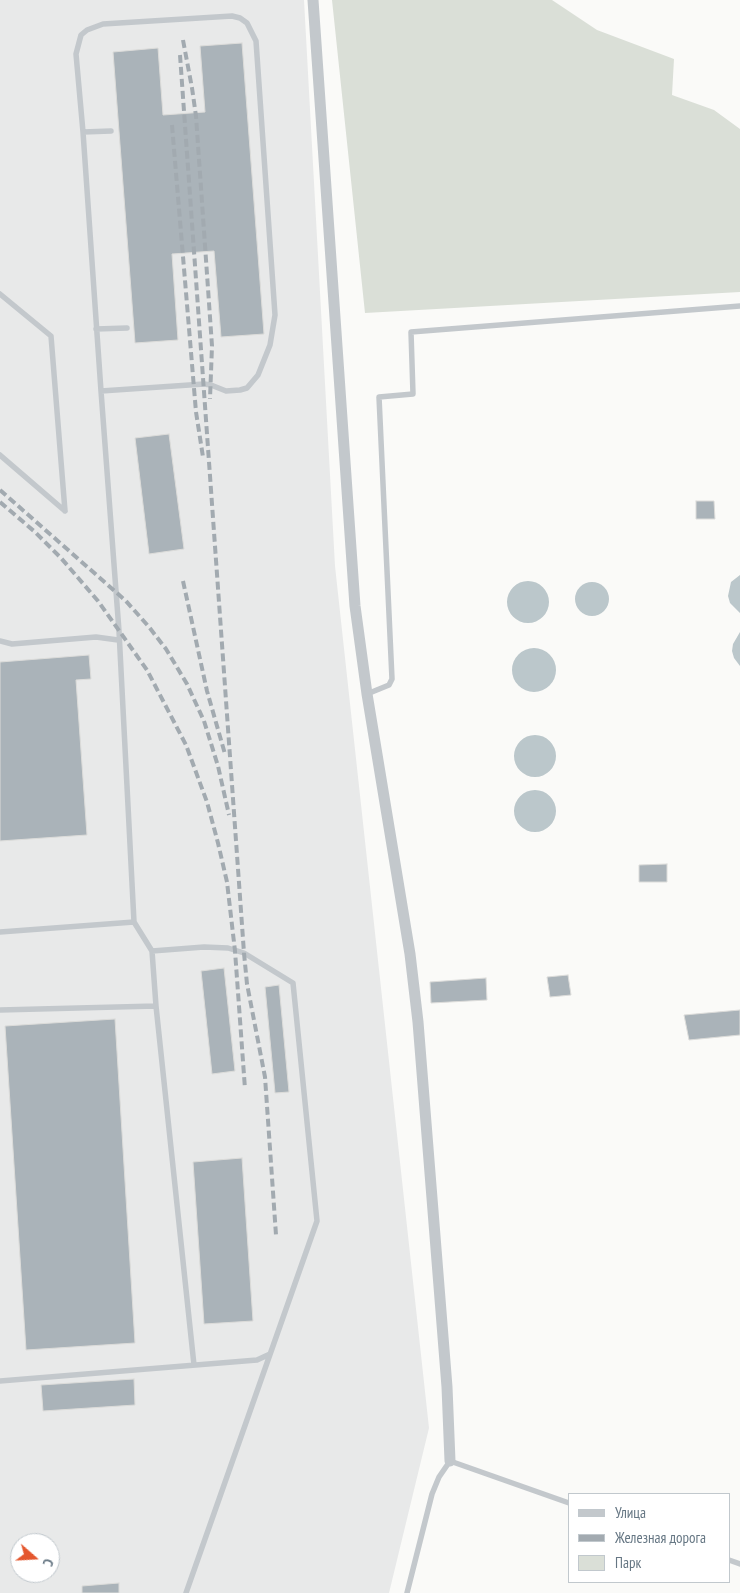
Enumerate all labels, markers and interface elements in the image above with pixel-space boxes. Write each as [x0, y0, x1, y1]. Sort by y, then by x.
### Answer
legend [568, 1493, 730, 1583]
text: Улица [615, 1503, 646, 1522]
text: Железная дорога [615, 1528, 706, 1547]
north arrow [10, 1533, 60, 1583]
text: Парк [615, 1553, 641, 1572]
text: С [39, 1557, 58, 1569]

